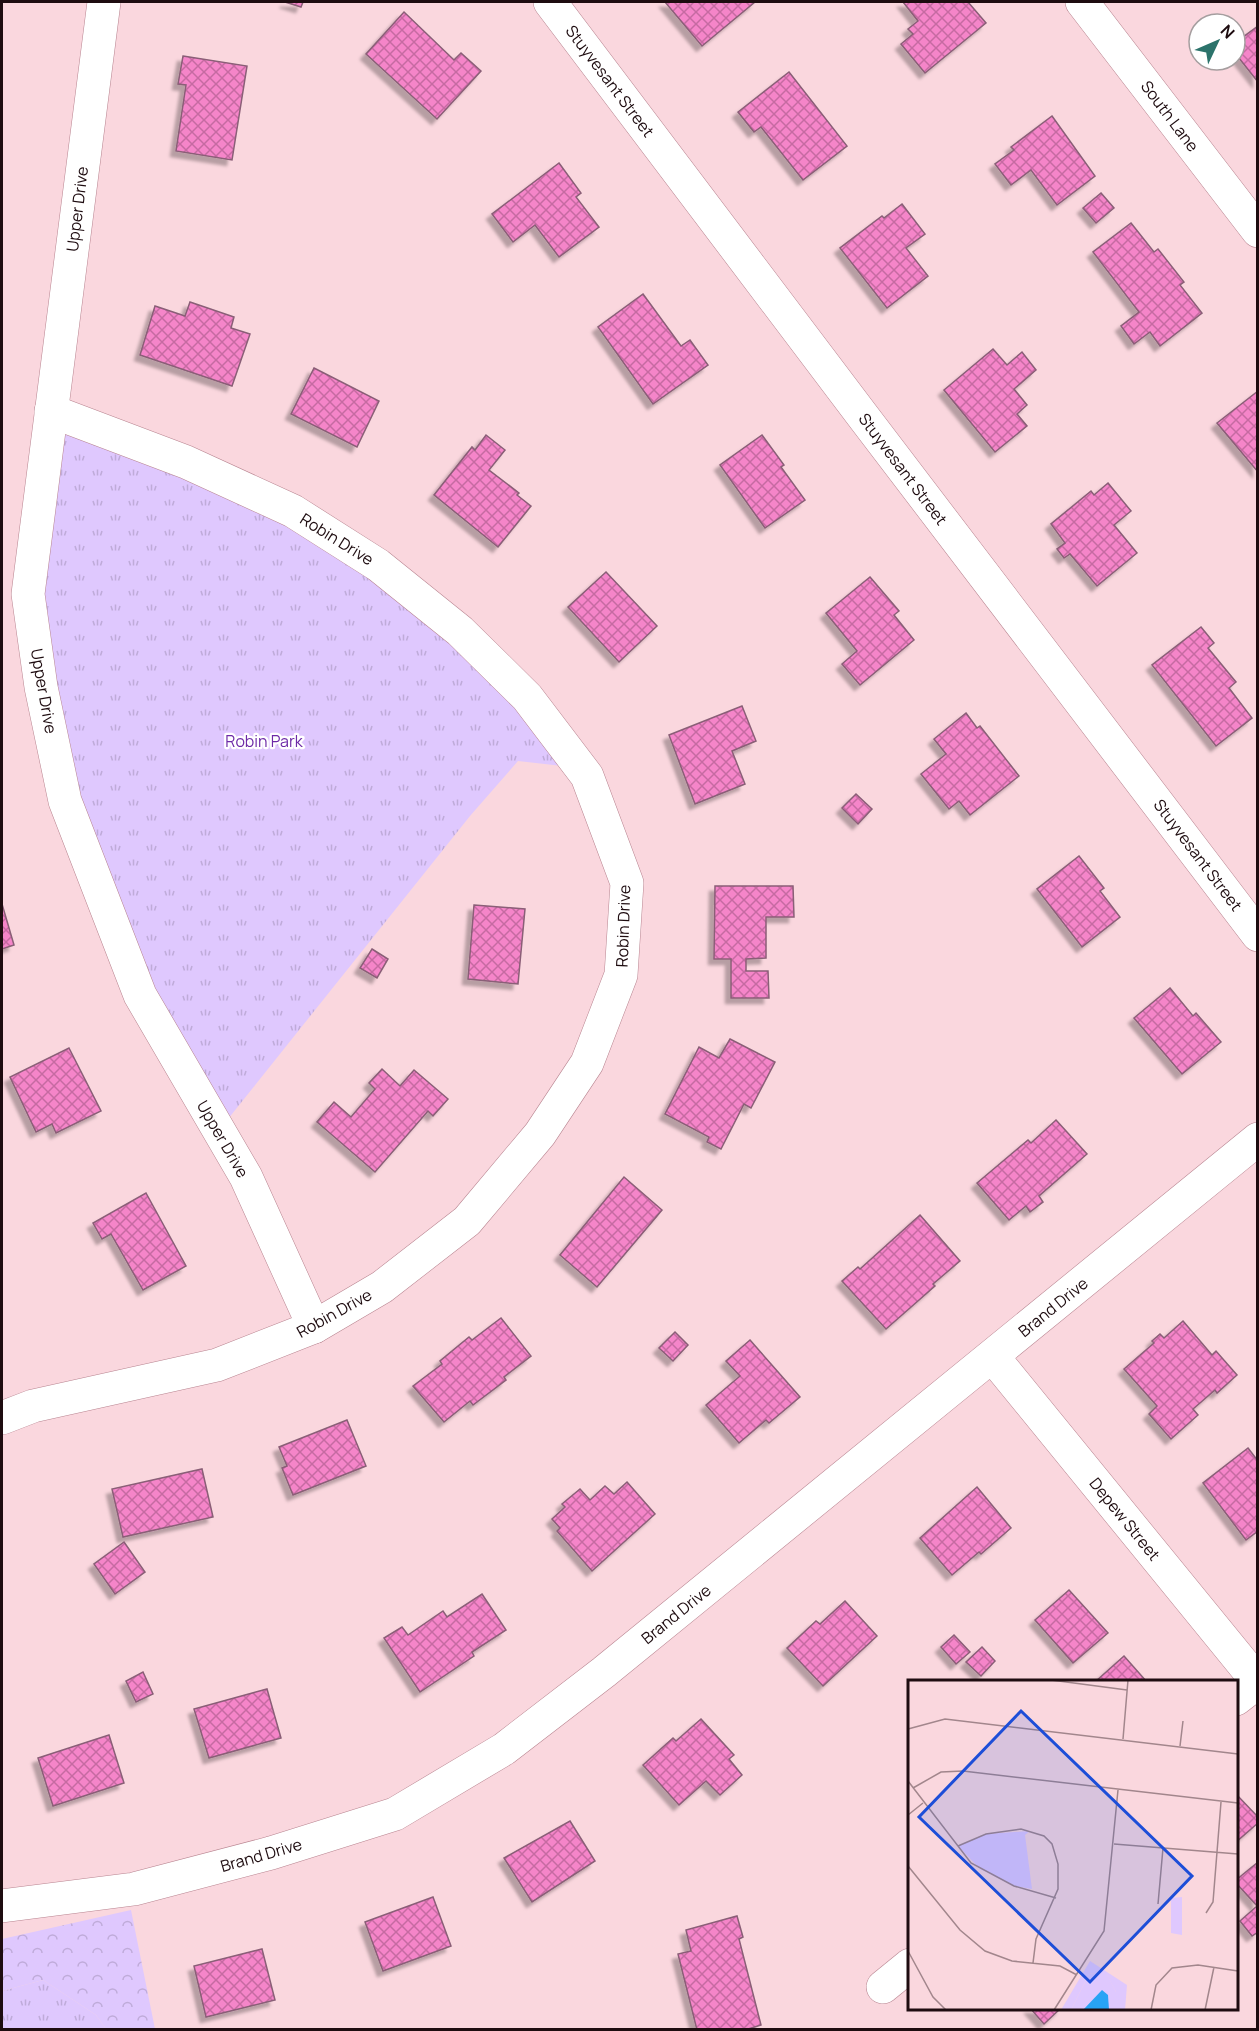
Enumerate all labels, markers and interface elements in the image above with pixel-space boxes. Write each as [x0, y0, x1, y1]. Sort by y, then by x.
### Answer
north arrow [1187, 12, 1247, 72]
text: N [1216, 20, 1240, 43]
street label: Stuyvesant Street [561, 21, 659, 141]
street label: South Lane [1136, 76, 1204, 156]
street label: Upper Drive [61, 165, 93, 253]
street label: Stuyvesant Street [854, 409, 952, 529]
street label: Robin Drive [296, 508, 378, 570]
street label: Upper Drive [26, 647, 62, 735]
park label: Robin Park [225, 730, 304, 752]
street label: Stuyvesant Street [1149, 795, 1247, 915]
street label: Robin Drive [611, 884, 635, 968]
street label: Upper Drive [192, 1096, 254, 1182]
street label: Brand Drive [1014, 1272, 1092, 1342]
street label: Robin Drive [292, 1283, 376, 1343]
street label: Depew Street [1085, 1473, 1165, 1565]
street label: Brand Drive [637, 1579, 715, 1649]
inset map [908, 1680, 1238, 2010]
street label: Brand Drive [218, 1833, 304, 1877]

